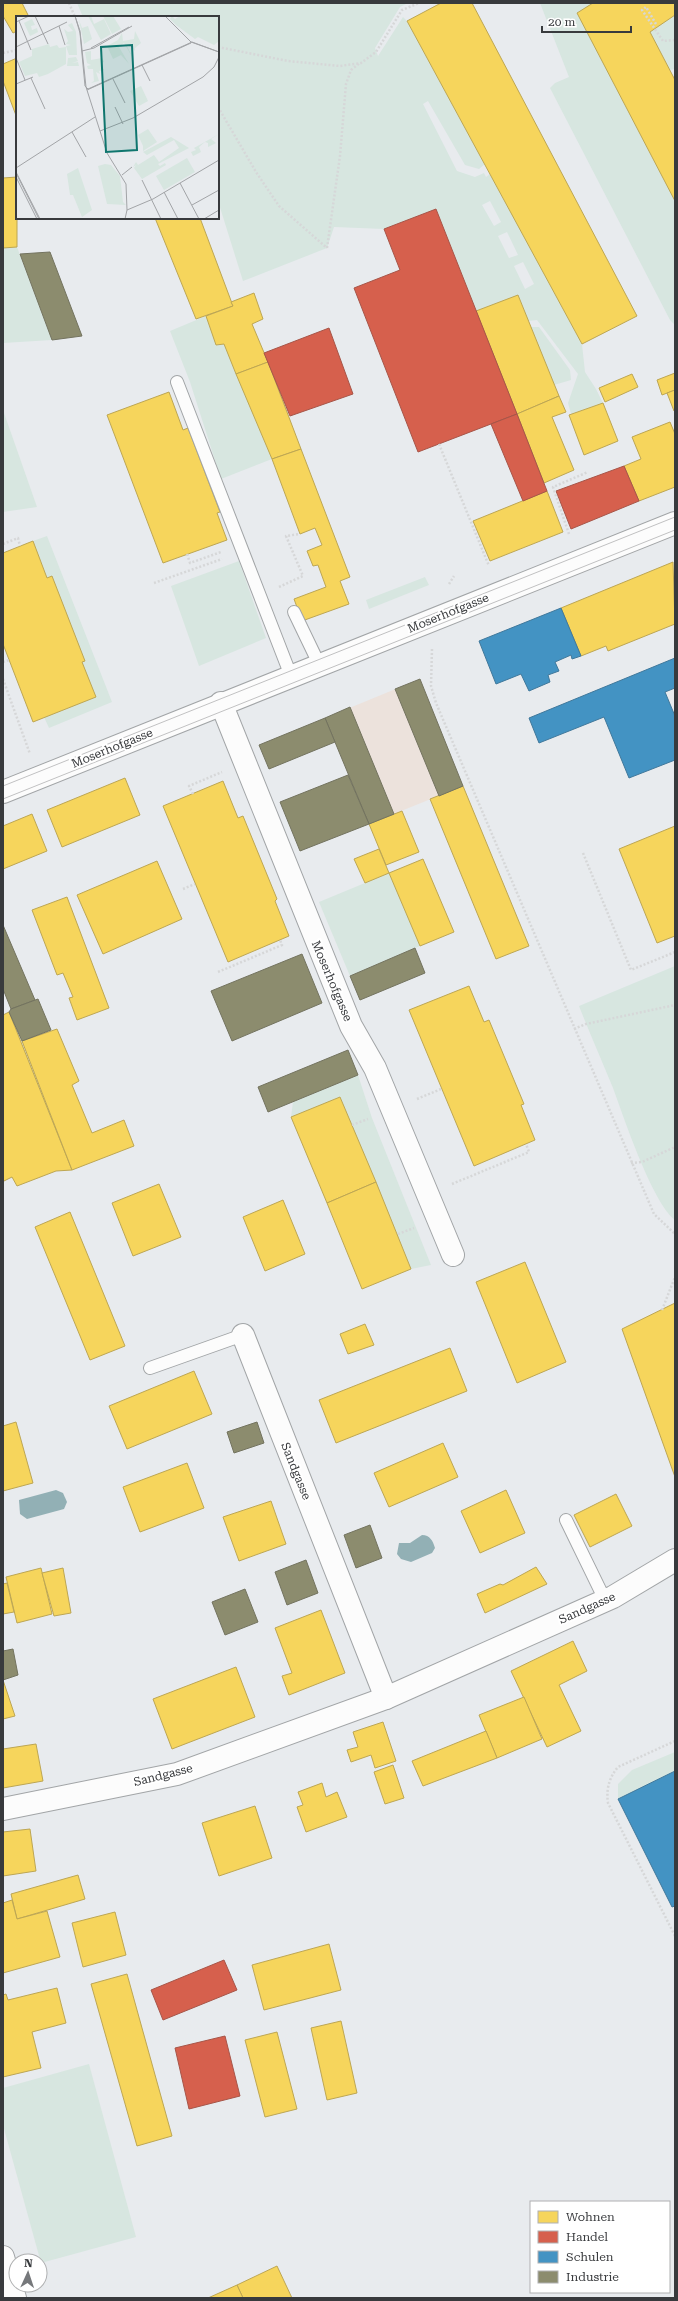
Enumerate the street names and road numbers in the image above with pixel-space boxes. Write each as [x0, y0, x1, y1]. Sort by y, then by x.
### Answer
street label: Moserhofgasse [405, 590, 491, 636]
street label: Moserhofgasse [69, 725, 155, 771]
street label: Moserhofgasse [309, 939, 355, 1024]
street label: Sandgasse [278, 1440, 314, 1502]
street label: Sandgasse [557, 1589, 618, 1627]
street label: Sandgasse [132, 1761, 194, 1789]

